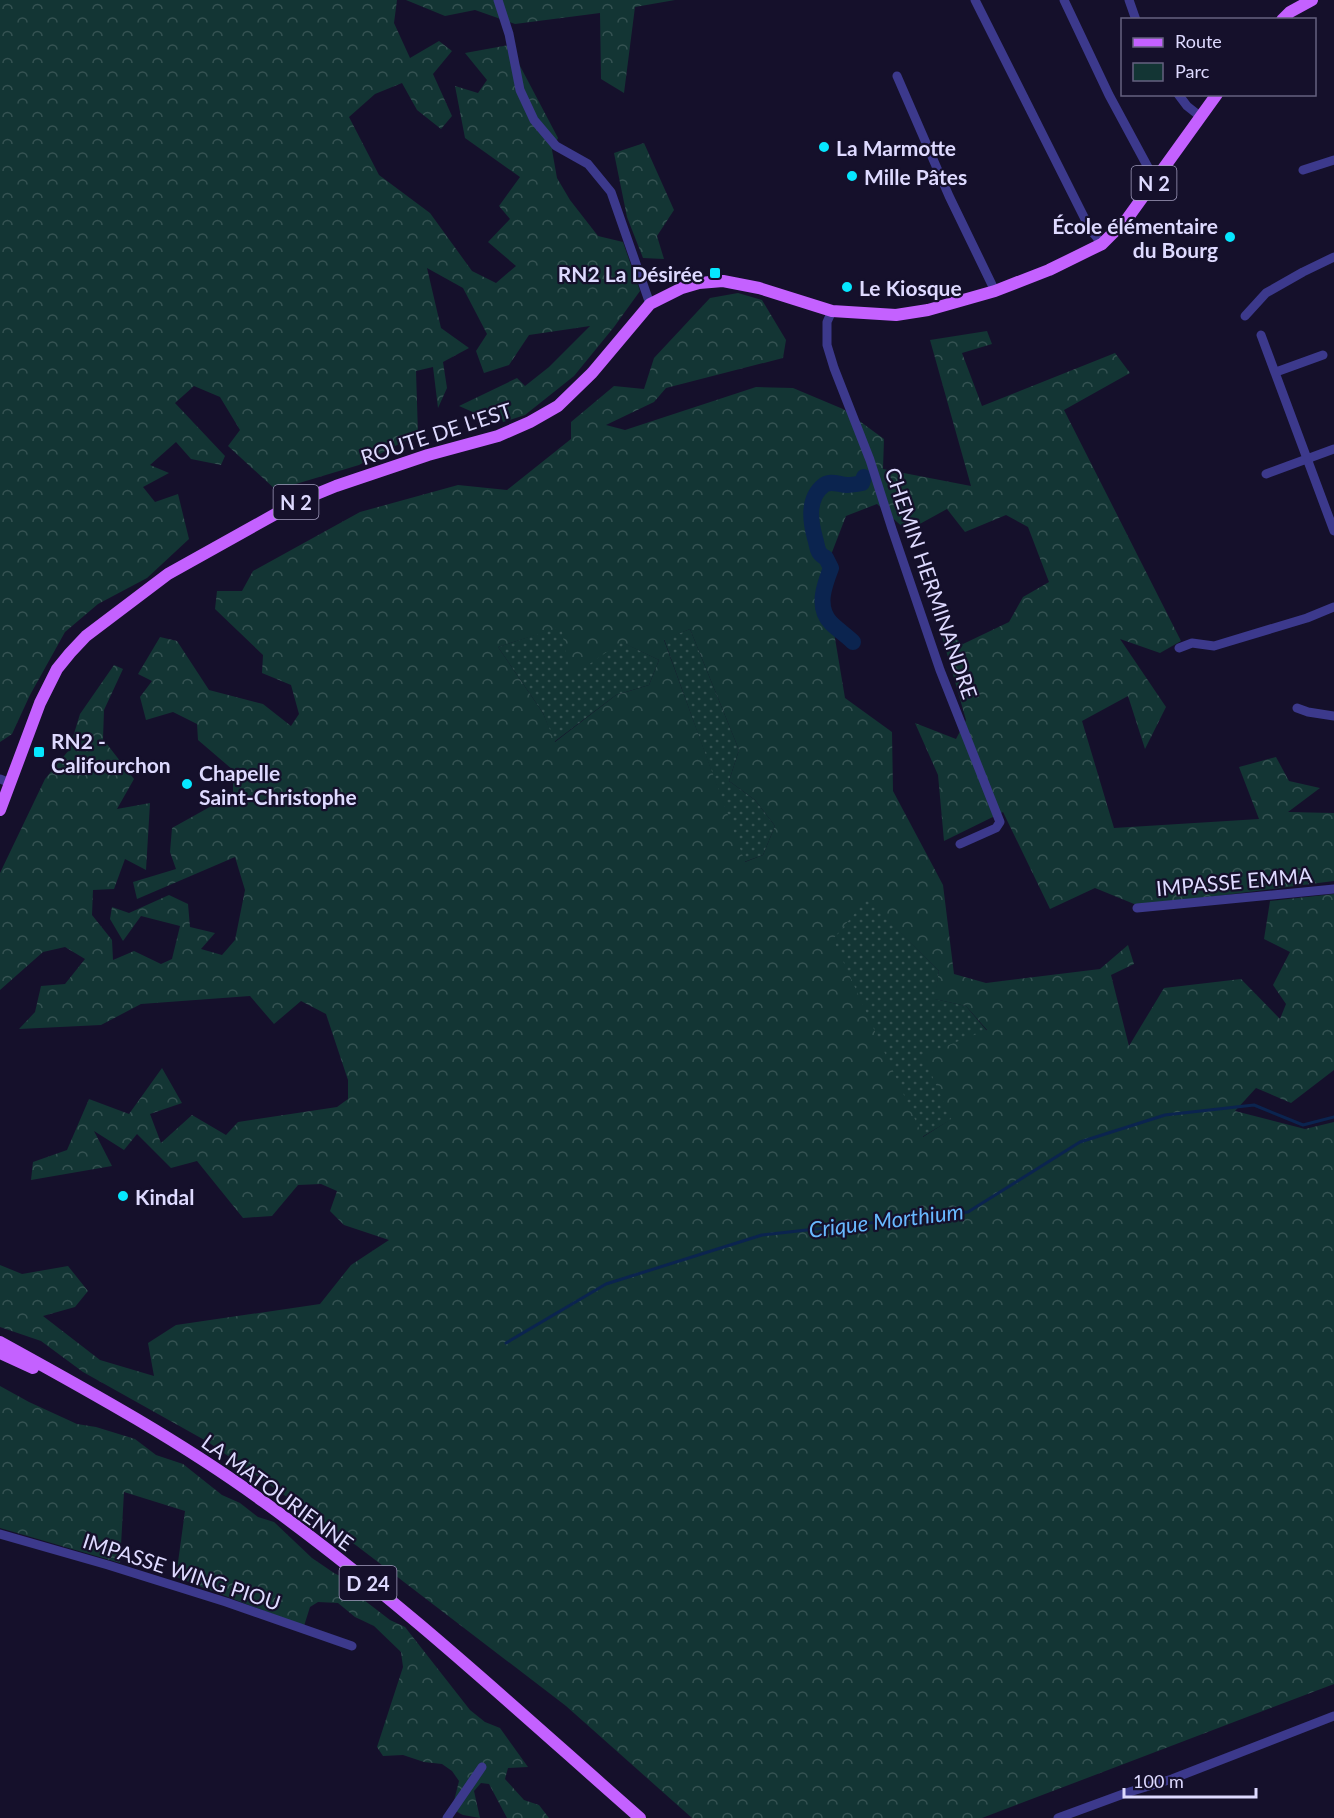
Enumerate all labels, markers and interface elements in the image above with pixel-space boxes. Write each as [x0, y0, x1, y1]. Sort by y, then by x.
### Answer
legend [1121, 18, 1316, 96]
text: Route [1175, 30, 1222, 52]
text: Parc [1175, 60, 1210, 82]
place label: La Marmotte [836, 135, 956, 160]
marker: La Marmotte [817, 140, 831, 154]
place label: Mille Pâtes [864, 164, 967, 189]
road number: N 2 [1132, 166, 1176, 200]
marker: Mille Pâtes [845, 169, 859, 183]
place label: École élémentaire du Bourg [1052, 213, 1218, 262]
marker: École élémentaire du Bourg [1223, 230, 1237, 244]
place label: RN2 La Désirée [558, 261, 703, 286]
marker: RN2 La Désirée [708, 266, 722, 280]
place label: Le Kiosque [859, 275, 962, 300]
marker: Le Kiosque [840, 280, 854, 294]
street label: ROUTE DE L'EST [357, 397, 515, 469]
street label: CHEMIN HERMINANDRE [881, 464, 983, 702]
road number: N 2 [274, 485, 318, 519]
place label: RN2 - Califourchon [51, 728, 171, 777]
marker: RN2 - Califourchon [32, 745, 46, 759]
place label: Chapelle Saint-Christophe [199, 760, 357, 809]
marker: Chapelle Saint-Christophe [180, 777, 194, 791]
street label: IMPASSE EMMA [1155, 862, 1314, 900]
place label: Kindal [135, 1184, 194, 1209]
marker: Kindal [116, 1189, 130, 1203]
water label: Crique Morthium [807, 1197, 965, 1243]
street label: LA MATOURIENNE [197, 1429, 359, 1555]
street label: IMPASSE WING PIOU [80, 1527, 284, 1615]
road number: D 24 [340, 1566, 397, 1600]
scale bar [1124, 1761, 1256, 1799]
text: 100 m [1133, 1770, 1184, 1792]

